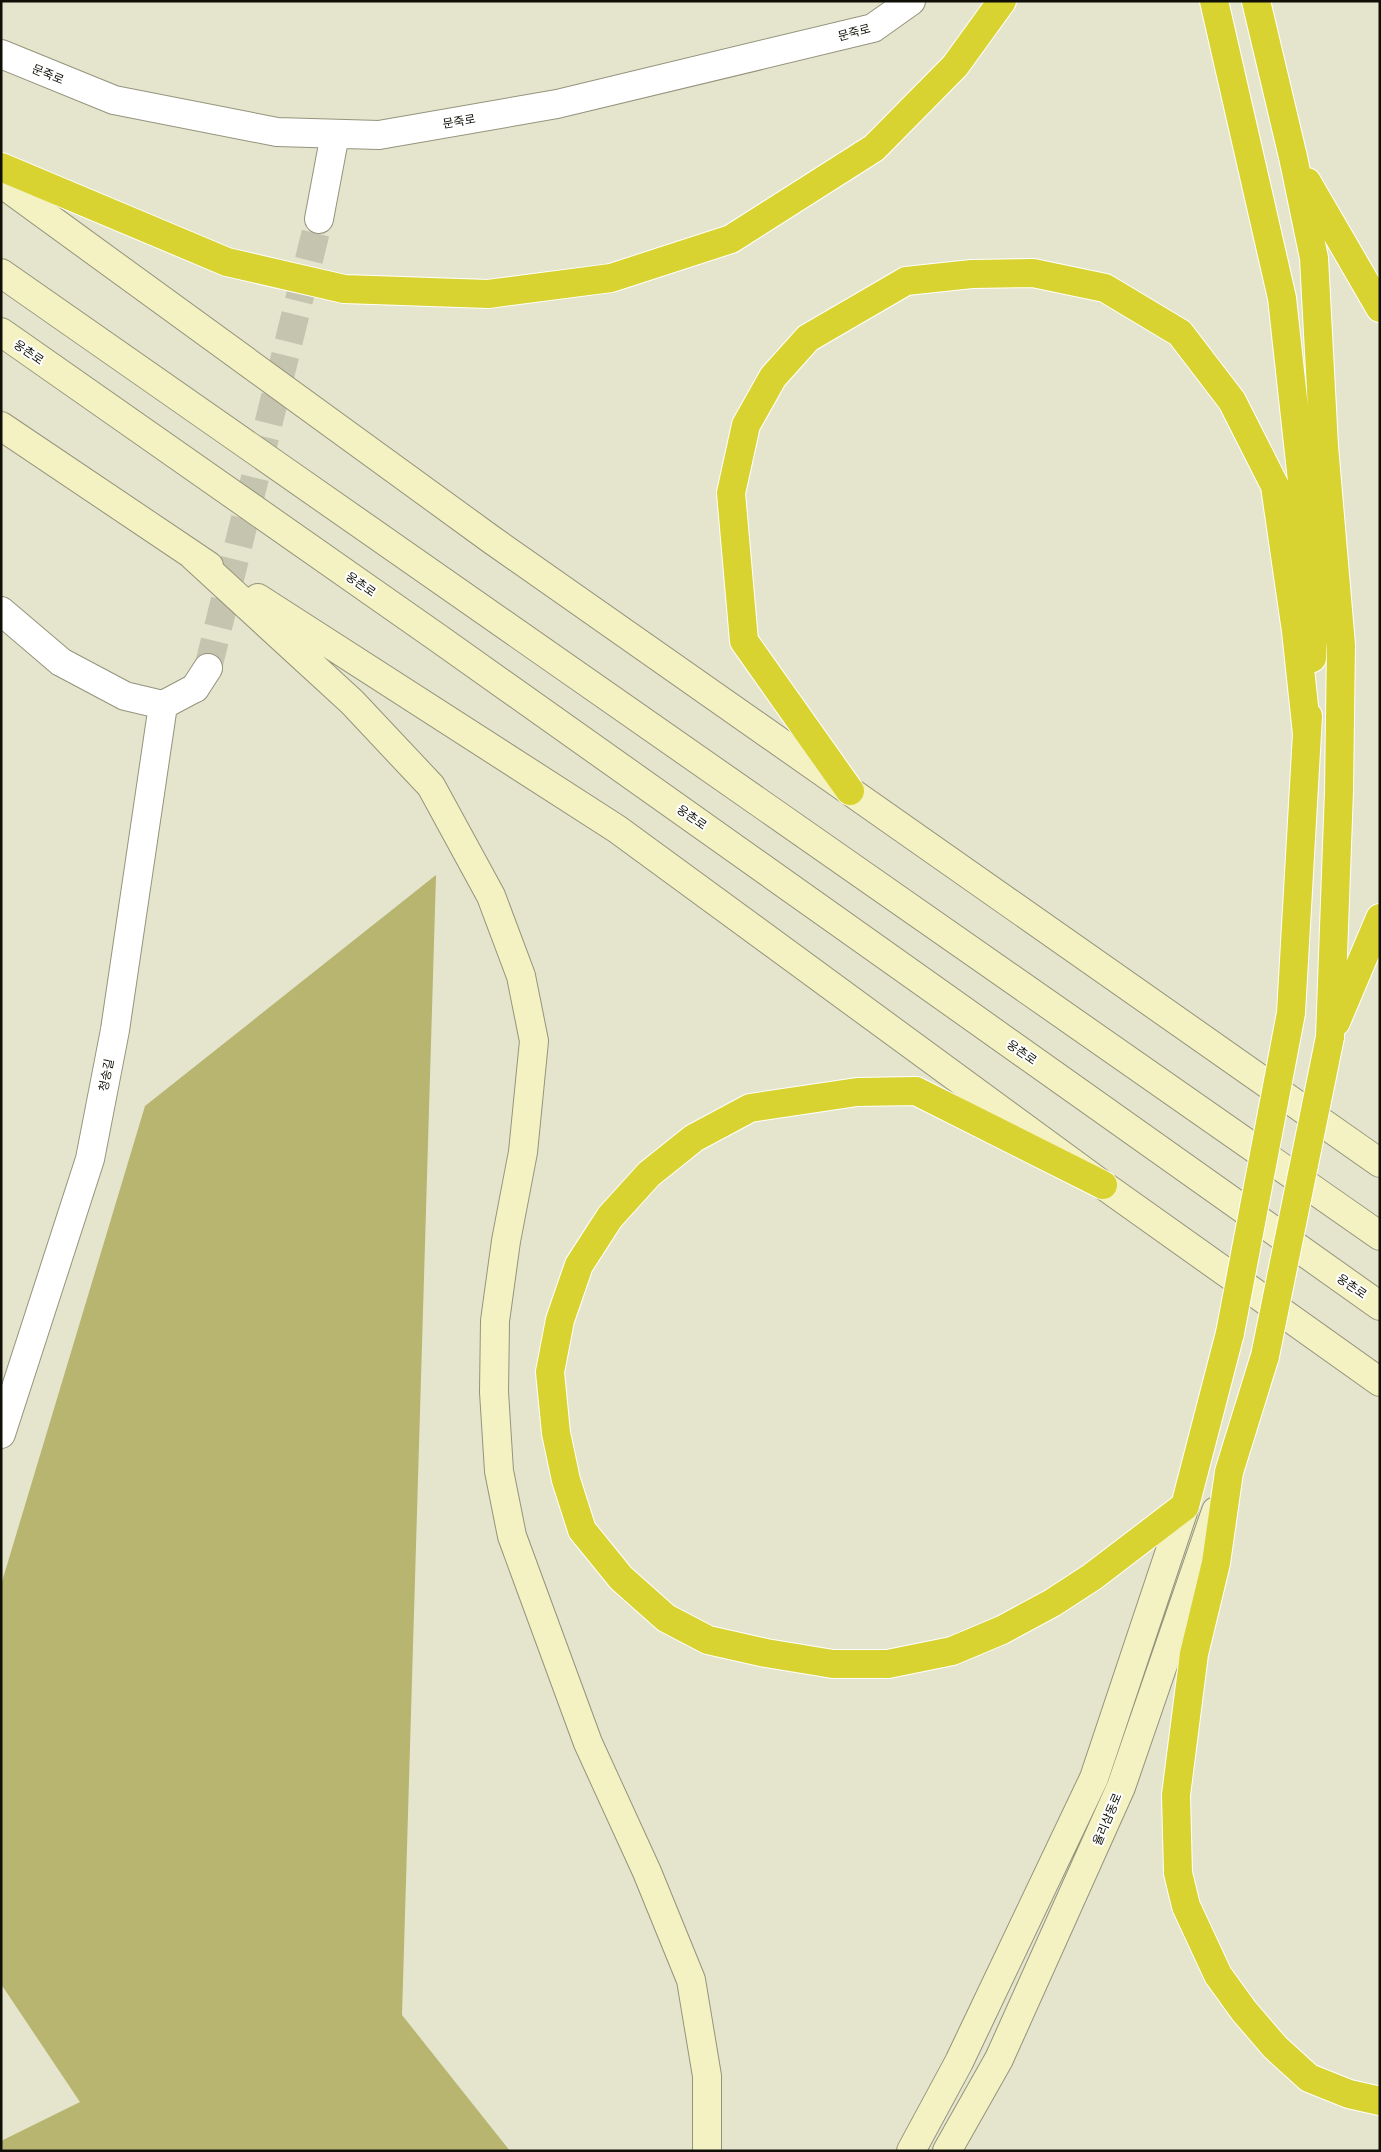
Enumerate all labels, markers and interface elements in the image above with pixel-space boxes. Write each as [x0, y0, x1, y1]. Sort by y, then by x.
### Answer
street label: 문죽로 [836, 19, 872, 45]
street label: 문죽로 [29, 59, 67, 89]
street label: 문죽로 [441, 109, 477, 133]
street label: 웅촌로 [10, 335, 48, 369]
street label: 웅촌로 [342, 567, 380, 601]
street label: 웅촌로 [673, 800, 711, 834]
street label: 웅촌로 [1003, 1035, 1041, 1069]
street label: 청송길 [94, 1057, 118, 1093]
street label: 웅촌로 [1333, 1269, 1371, 1303]
street label: 율리삼동로 [1087, 1790, 1127, 1848]

